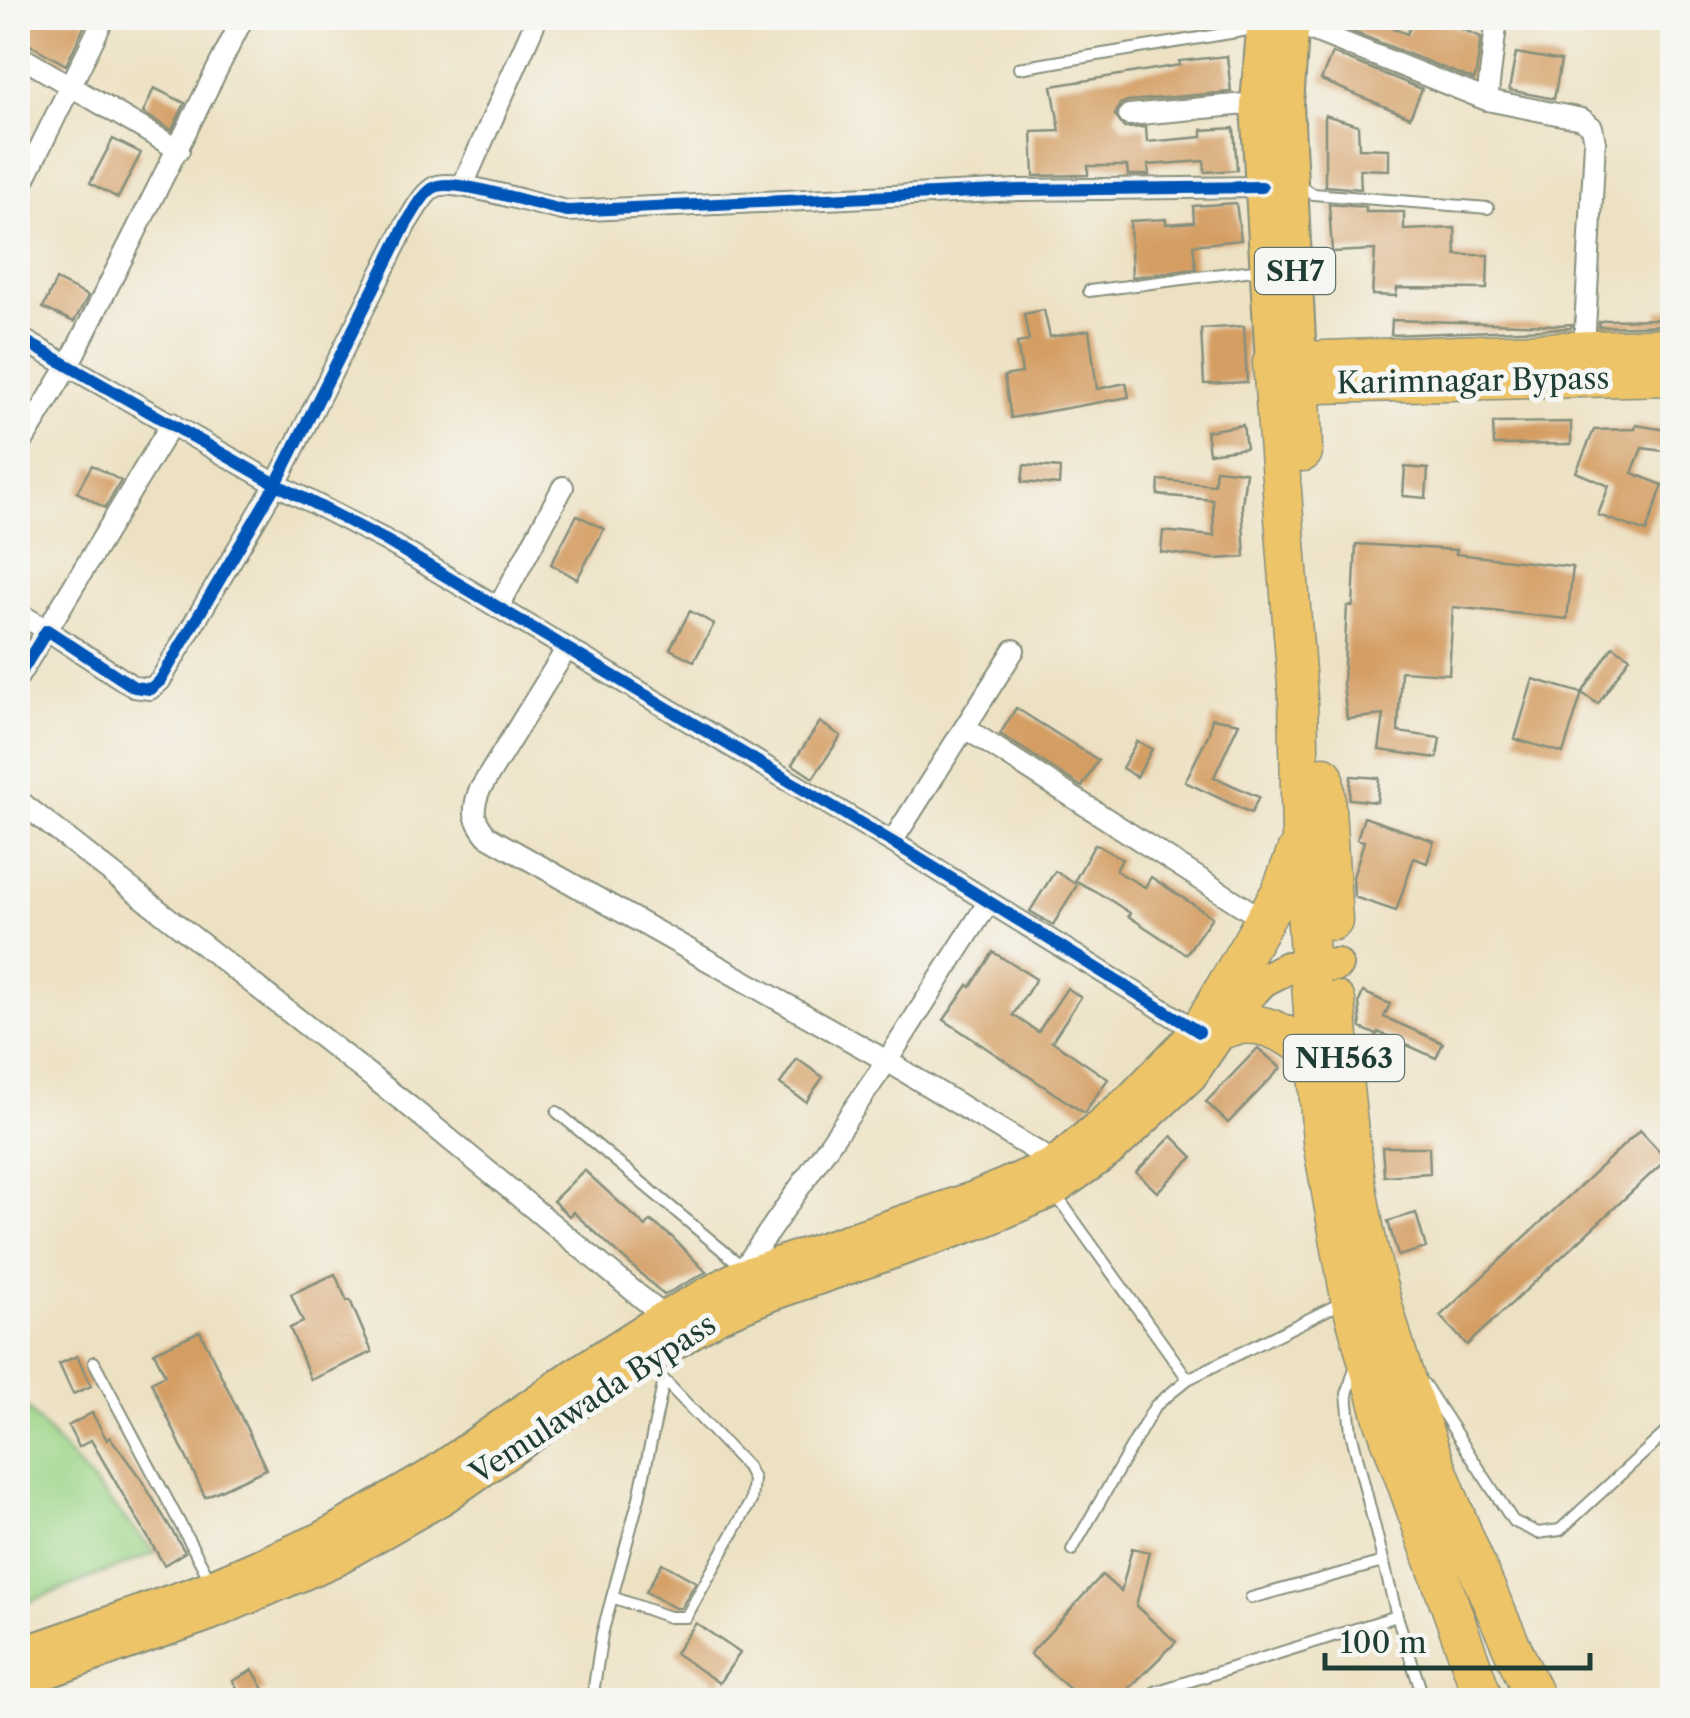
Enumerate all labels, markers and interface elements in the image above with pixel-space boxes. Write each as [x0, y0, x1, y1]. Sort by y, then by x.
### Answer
road number: SH7 [1255, 248, 1335, 294]
street label: Karimnagar Bypass [1336, 360, 1610, 401]
road number: NH563 [1284, 1035, 1404, 1081]
street label: Vemulawada Bypass [462, 1305, 722, 1492]
scale bar [1325, 1608, 1590, 1670]
text: 100 m [1340, 1624, 1427, 1661]

